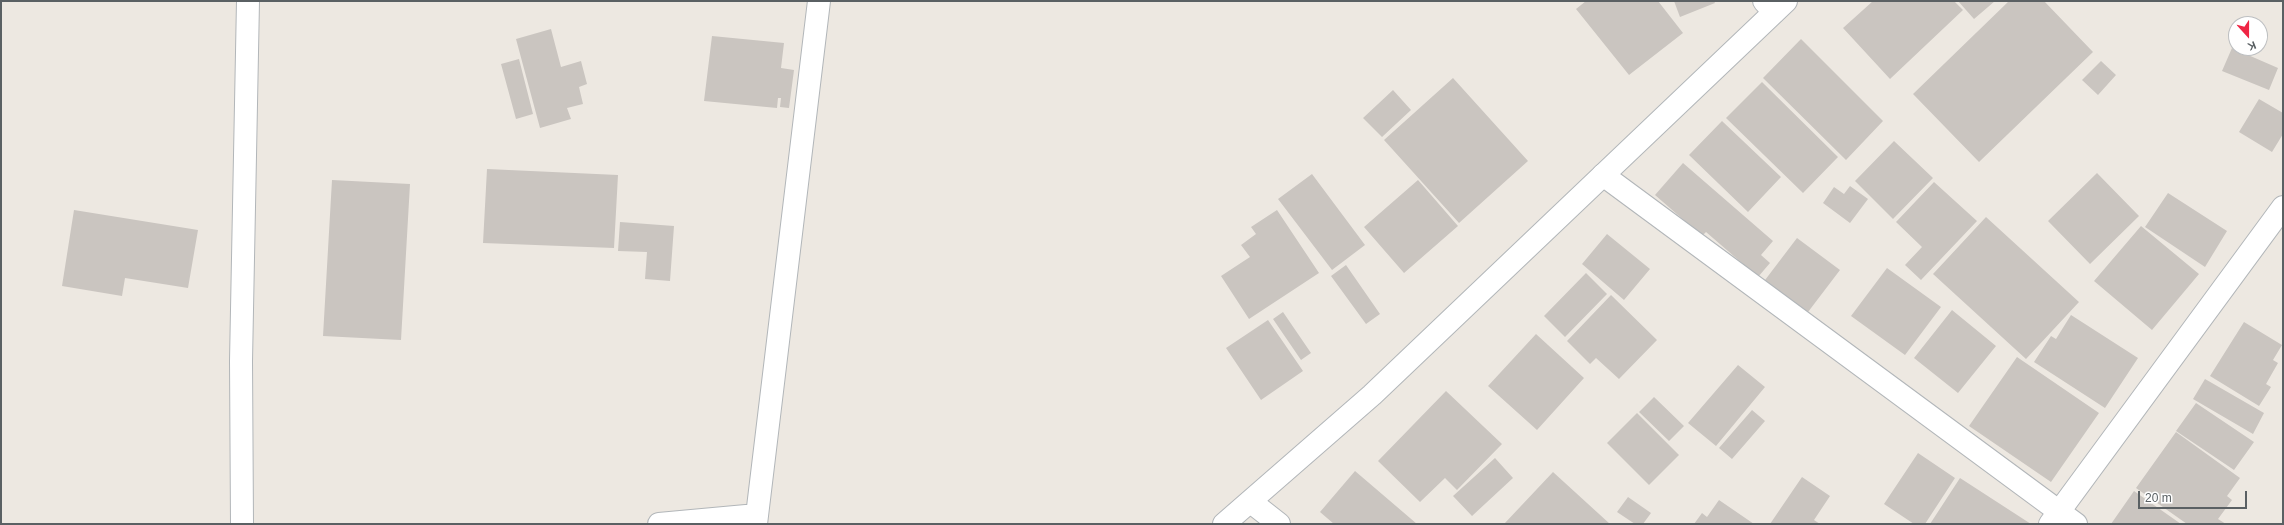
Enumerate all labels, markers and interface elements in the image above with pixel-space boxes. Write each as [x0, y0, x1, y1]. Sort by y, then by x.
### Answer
north arrow [2228, 16, 2268, 56]
text: K [2246, 39, 2258, 53]
scale bar [2140, 483, 2249, 509]
text: 20 m [2145, 491, 2172, 505]

